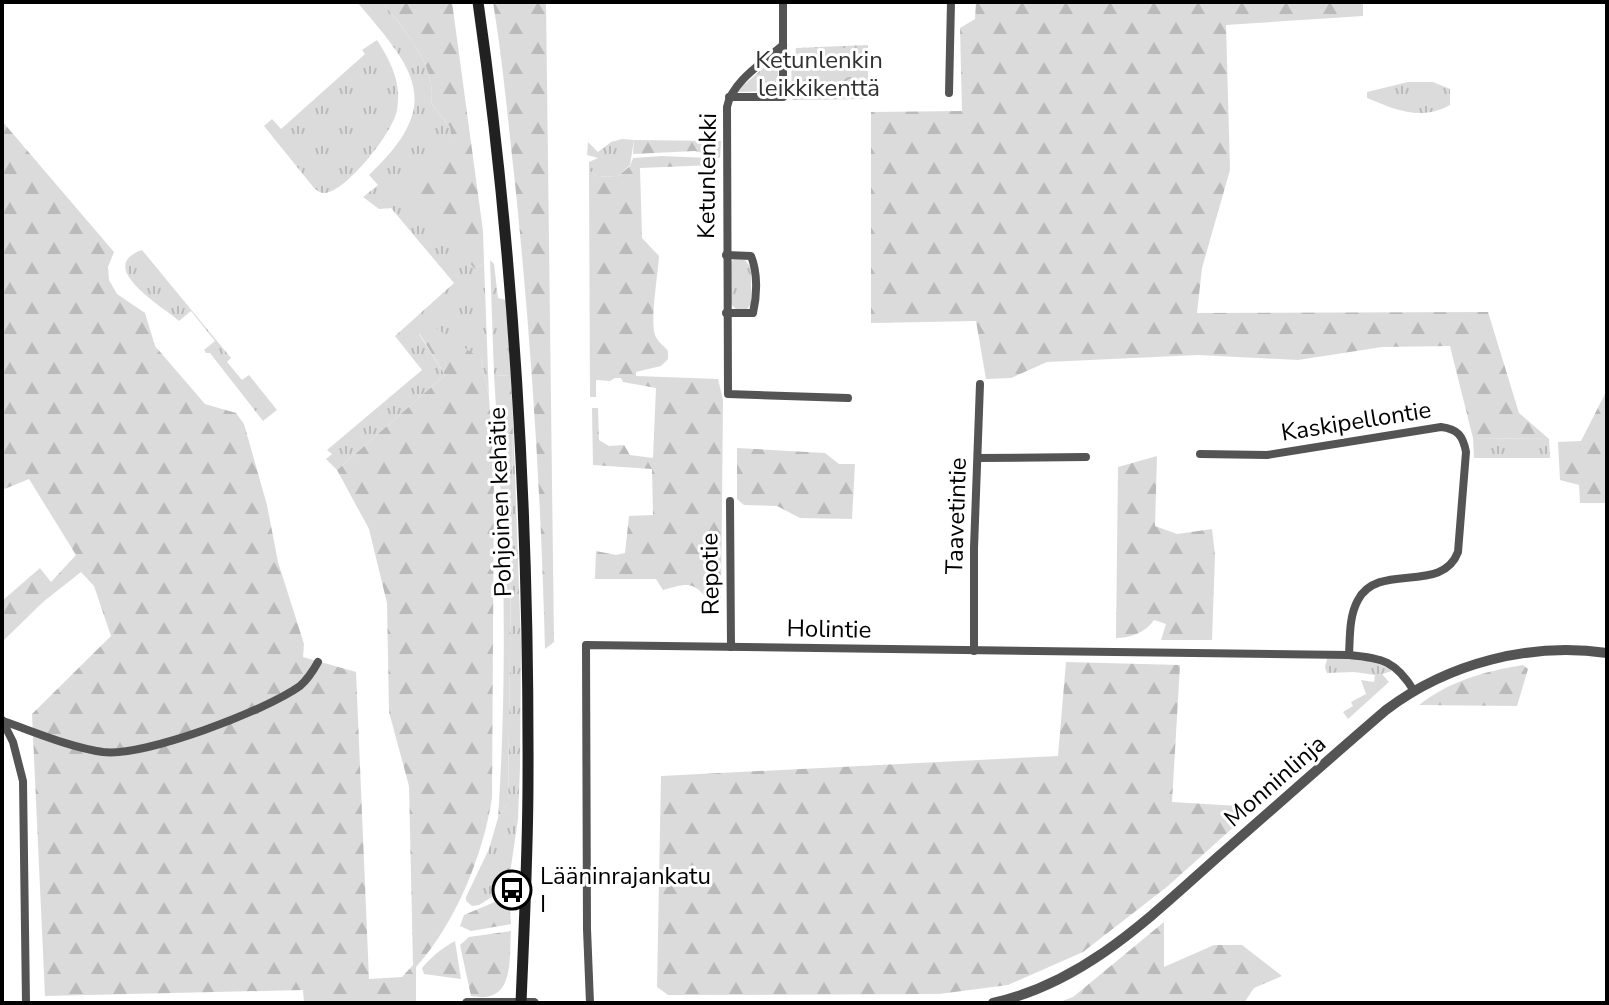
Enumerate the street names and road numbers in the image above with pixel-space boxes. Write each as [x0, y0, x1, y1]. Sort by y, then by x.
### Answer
street label: Ketunlenkki [690, 113, 724, 239]
street label: Kaskipellontie [1279, 393, 1433, 449]
street label: Pohjoinen kehätie [481, 407, 519, 597]
street label: Taavetintie [938, 457, 974, 575]
street label: Repotie [693, 532, 727, 616]
street label: Holintie [786, 612, 872, 646]
street label: Monninlinja [1217, 728, 1333, 834]

